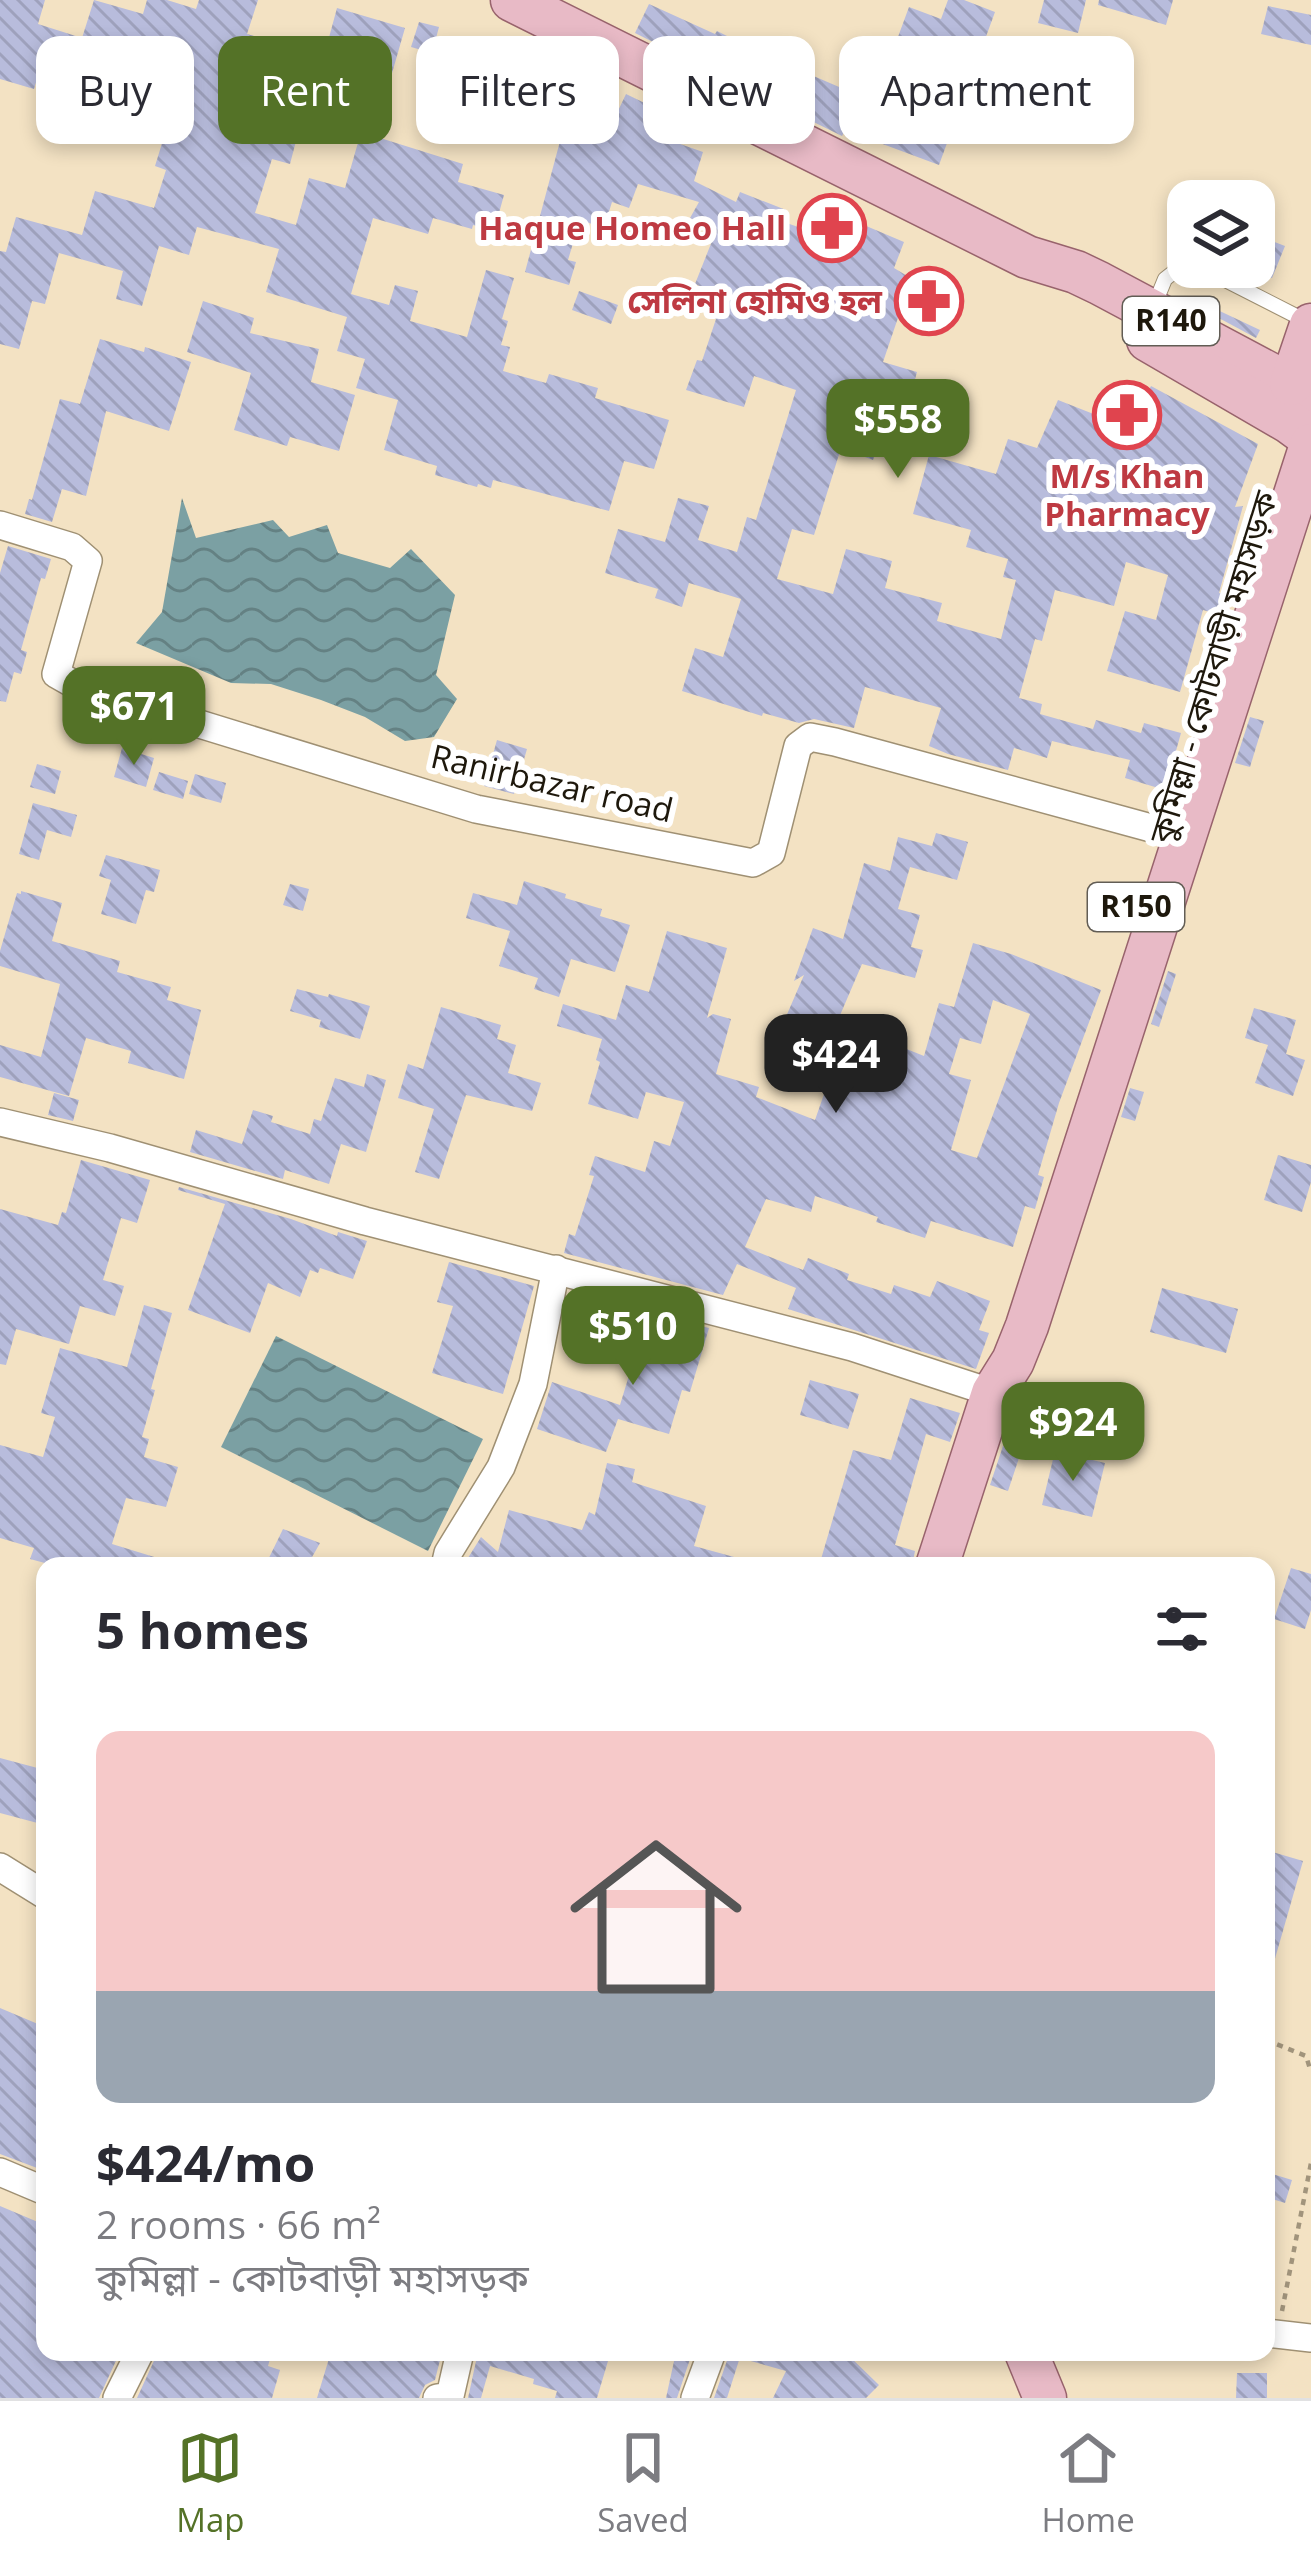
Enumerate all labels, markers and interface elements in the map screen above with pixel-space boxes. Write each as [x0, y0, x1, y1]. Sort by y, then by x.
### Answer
chip: Buy [36, 36, 194, 144]
chip: Rent [218, 36, 392, 144]
chip: Filters [416, 36, 619, 144]
chip: New [643, 36, 815, 144]
chip: Apartment [839, 36, 1134, 144]
map controls [1167, 180, 1275, 288]
button: layers [1167, 180, 1275, 288]
pharmacy icon: Haque Homeo Hall [797, 193, 867, 263]
place label: Haque Homeo Hall [478, 205, 786, 250]
pharmacy icon: সেলিনা হোমিও হল [894, 266, 964, 336]
place label: সেলিনা হোমিও হল [627, 278, 883, 323]
road number: R140 [1123, 297, 1219, 345]
pin: $558 [827, 379, 969, 481]
pharmacy icon: M/s Khan Pharmacy [1092, 380, 1162, 450]
text: $558 [853, 391, 943, 444]
place label: M/s Khan Pharmacy [1044, 453, 1210, 536]
street label: কুমিল্লা - কোটবাড়ী মহাসড়ক [1137, 485, 1288, 849]
pin: $671 [63, 666, 205, 768]
text: $671 [89, 678, 179, 731]
street label: Ranirbazar road [427, 733, 678, 832]
road number: R150 [1088, 883, 1184, 931]
pin: $424 [765, 1014, 907, 1116]
text: $424 [791, 1026, 881, 1079]
pin: $510 [562, 1286, 704, 1388]
text: $510 [588, 1298, 678, 1351]
pin: $924 [1002, 1382, 1144, 1484]
text: $924 [1028, 1394, 1118, 1447]
text: 5 homes [96, 1594, 309, 1664]
icon: filters [1149, 1596, 1215, 1662]
icon: home [548, 1809, 764, 2025]
text: $424/mo [96, 2127, 315, 2197]
text: 2 rooms · 66 m² [96, 2197, 381, 2250]
text: কুমিল্লা - কোটবাড়ী মহাসড়ক [96, 2250, 529, 2303]
tab: Map [176, 2425, 245, 2542]
tab: Saved [597, 2425, 689, 2542]
tab: Home [1041, 2425, 1135, 2542]

